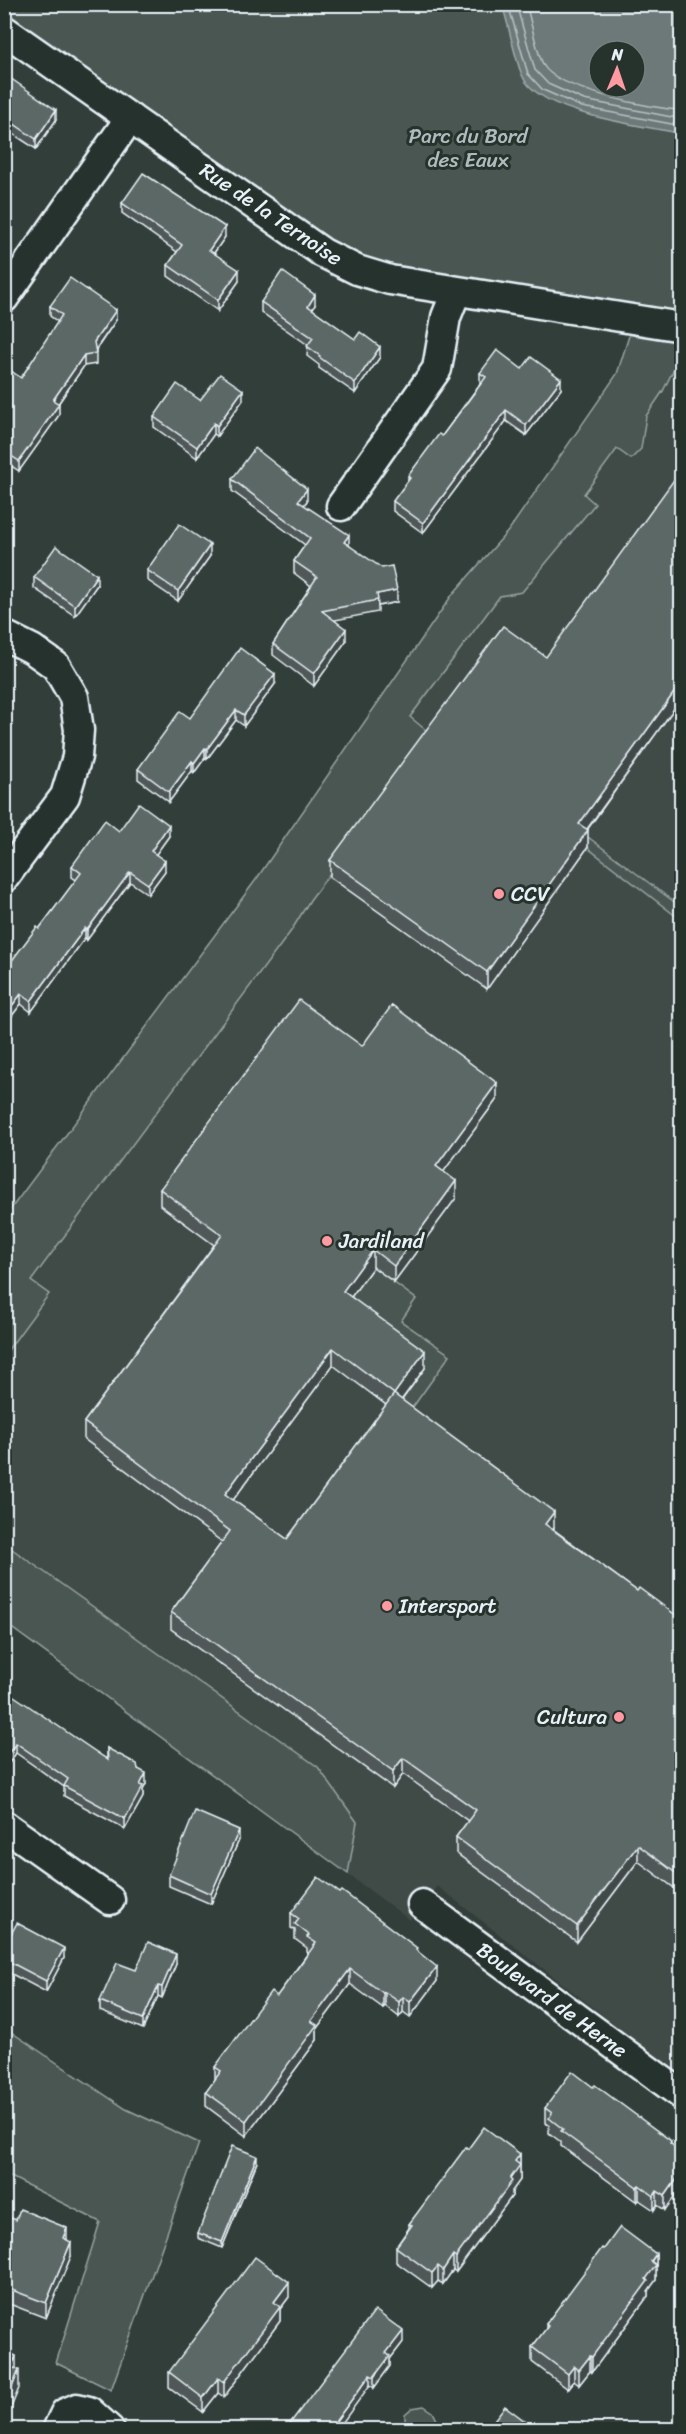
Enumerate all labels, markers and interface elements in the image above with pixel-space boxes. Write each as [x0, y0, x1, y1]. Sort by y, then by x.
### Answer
north arrow [587, 39, 647, 99]
text: N [610, 40, 624, 69]
park label: Parc du Bord des Eaux [409, 117, 529, 179]
street label: Rue de la Ternoise [192, 152, 351, 276]
place label: CCV [511, 875, 551, 913]
marker: CCV [492, 887, 506, 901]
place label: Jardiland [338, 1222, 426, 1260]
marker: Jardiland [320, 1234, 334, 1248]
place label: Intersport [398, 1587, 496, 1625]
marker: Intersport [380, 1599, 394, 1613]
place label: Cultura [537, 1698, 607, 1736]
marker: Cultura [612, 1710, 626, 1724]
street label: Boulevard de Herne [468, 1932, 636, 2068]

